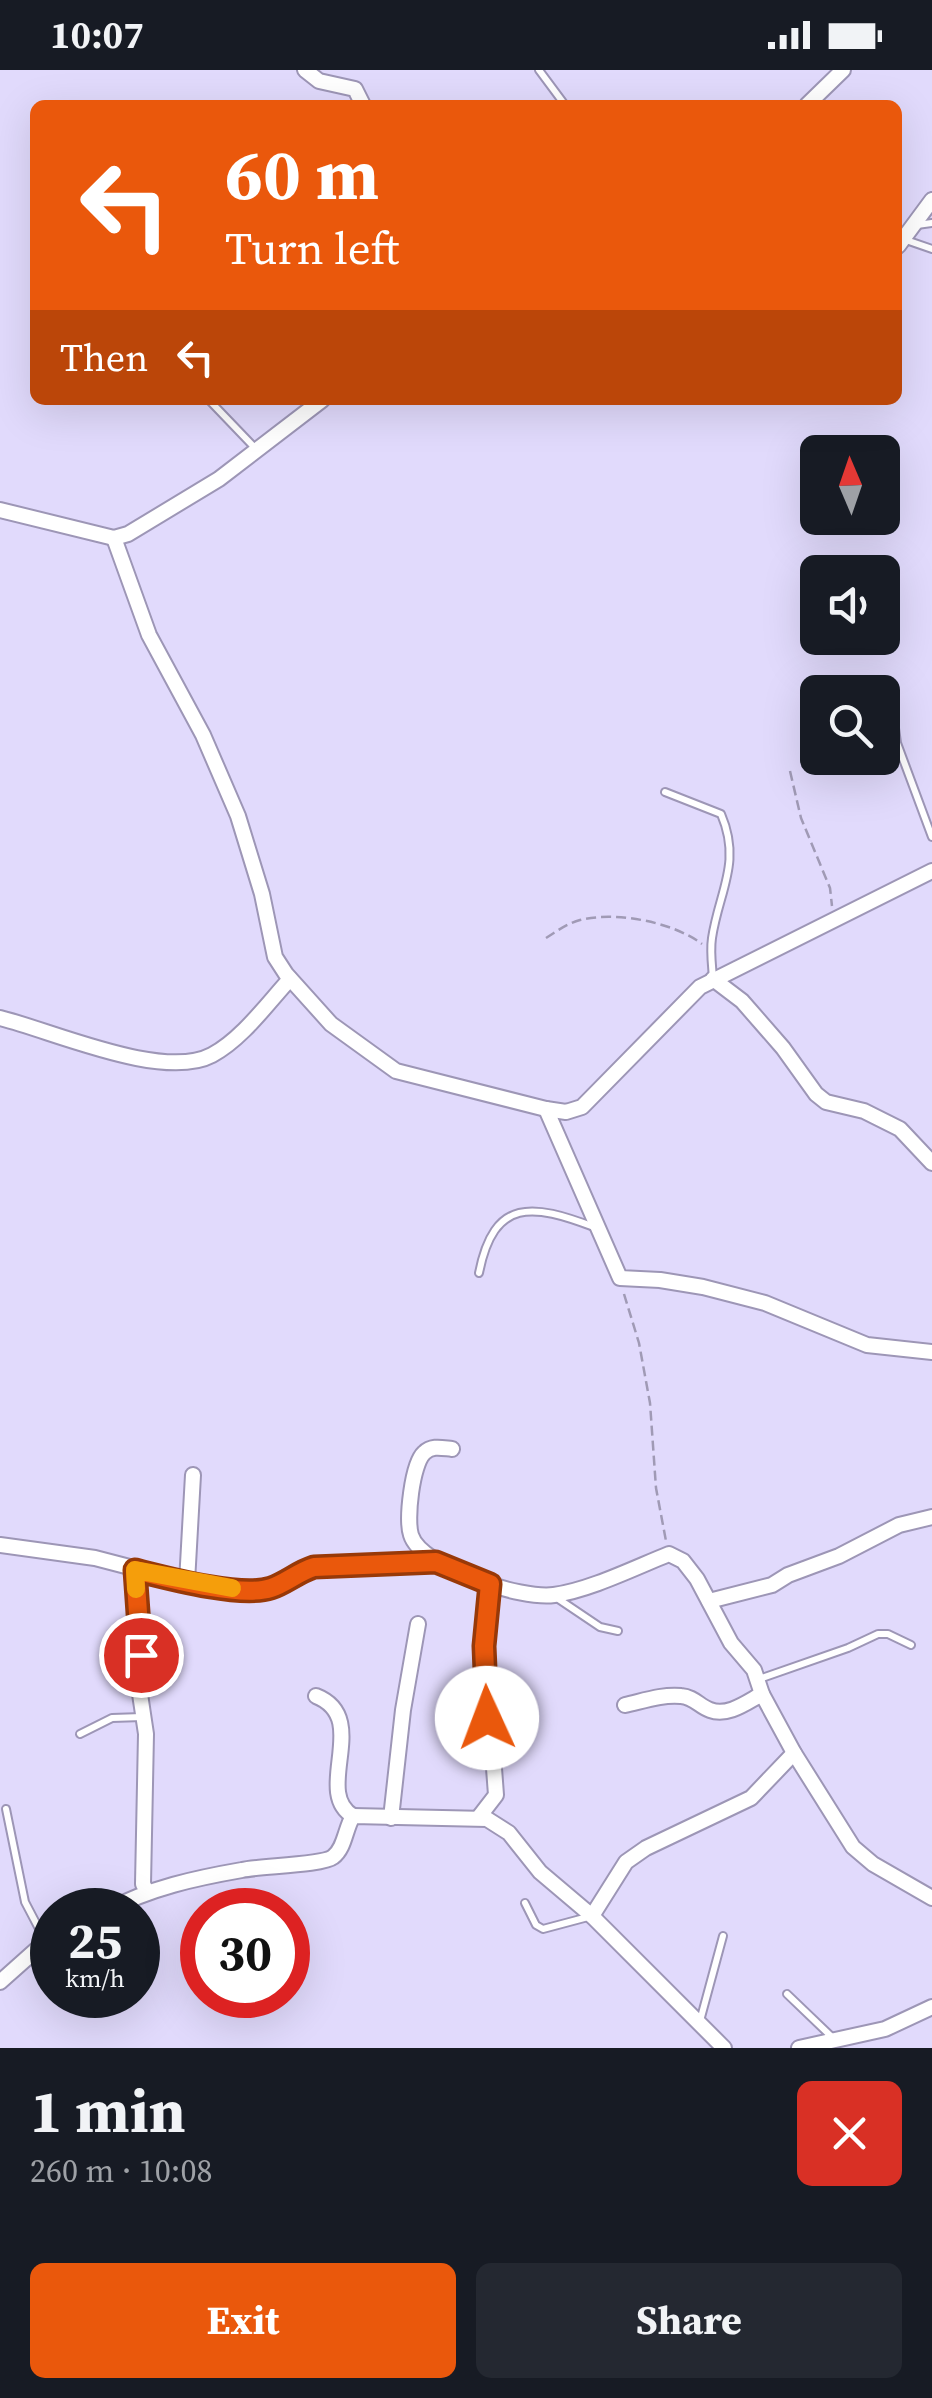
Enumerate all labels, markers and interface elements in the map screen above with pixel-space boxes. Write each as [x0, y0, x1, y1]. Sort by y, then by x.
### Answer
text: 10:07 [50, 9, 144, 61]
text: 60 m [225, 126, 379, 222]
icon: left [60, 140, 190, 270]
text: Turn left [225, 217, 399, 279]
icon: left [168, 330, 223, 385]
text: Then [60, 332, 148, 384]
north arrow [800, 435, 900, 535]
map controls [800, 435, 900, 775]
button: sound [800, 555, 900, 655]
button: search [800, 675, 900, 775]
pin [99, 1613, 184, 1698]
icon: arrive [114, 1628, 169, 1683]
position arrow [435, 1666, 539, 1770]
speed limit sign: 30 [180, 1888, 310, 2018]
text: 25 [68, 1906, 122, 1975]
text: km/h [65, 1961, 125, 1995]
text: 1 min [30, 2070, 186, 2152]
button: close [797, 2081, 902, 2186]
text: 260 m · 10:08 [30, 2149, 212, 2193]
button: Exit [30, 2263, 456, 2378]
button: Share [476, 2263, 902, 2378]

